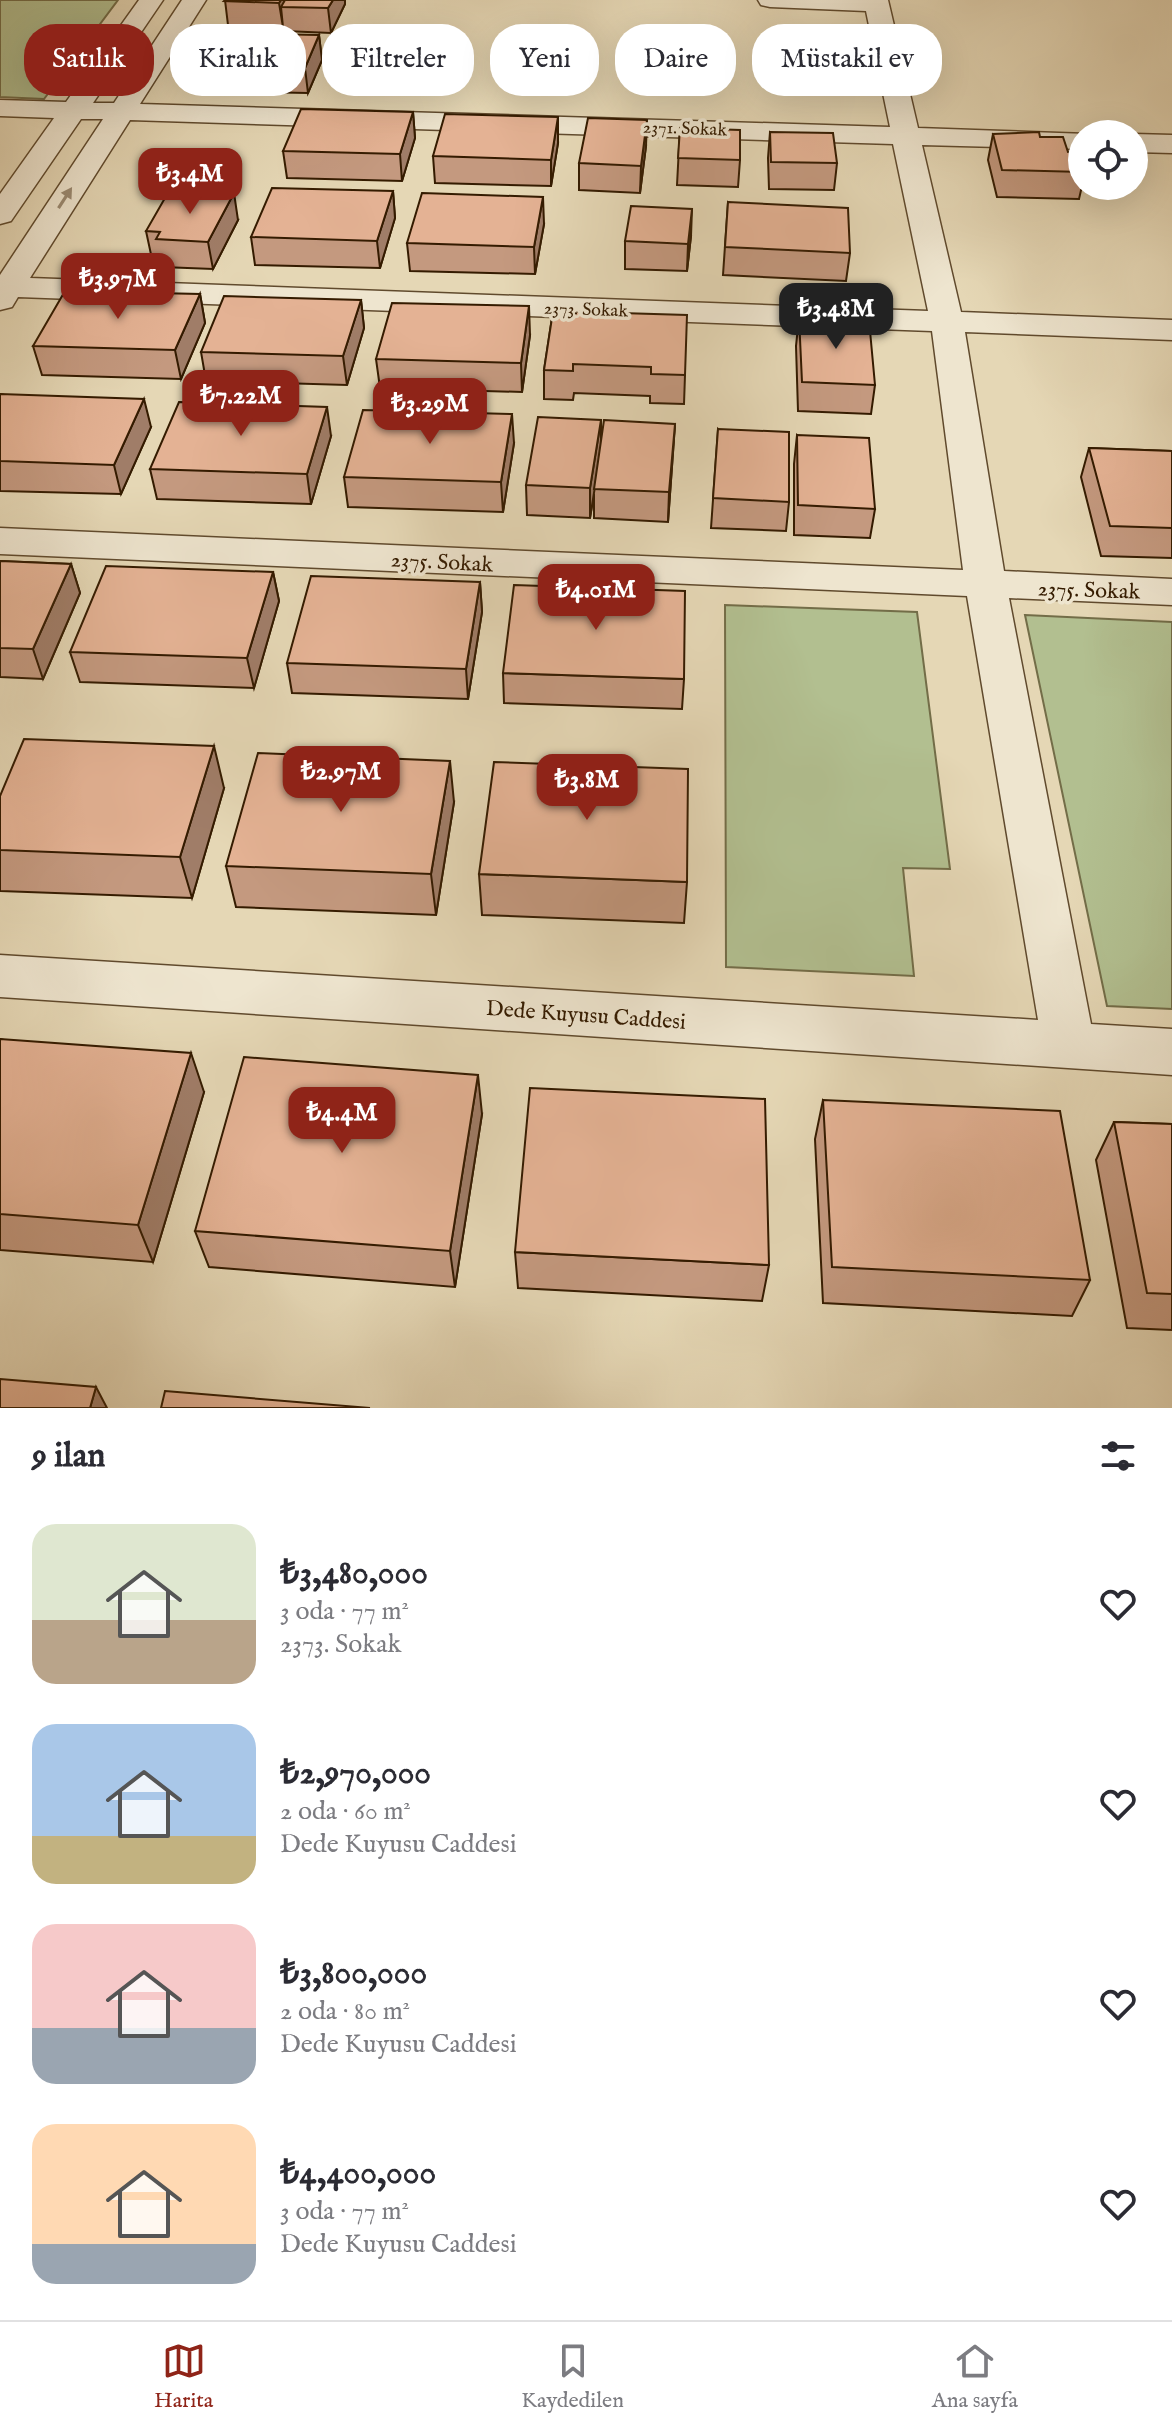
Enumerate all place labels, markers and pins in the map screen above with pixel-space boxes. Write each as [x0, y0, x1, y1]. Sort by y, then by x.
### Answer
pin: ₺3.4M [134, 148, 246, 216]
pin: ₺3.97M [53, 253, 183, 321]
pin: ₺3.48M [771, 283, 901, 351]
pin: ₺7.22M [176, 370, 306, 438]
pin: ₺3.29M [365, 378, 495, 446]
pin: ₺4.01M [531, 564, 661, 632]
pin: ₺2.97M [276, 746, 406, 814]
pin: ₺3.8M [531, 754, 643, 822]
pin: ₺4.4M [286, 1087, 398, 1155]

